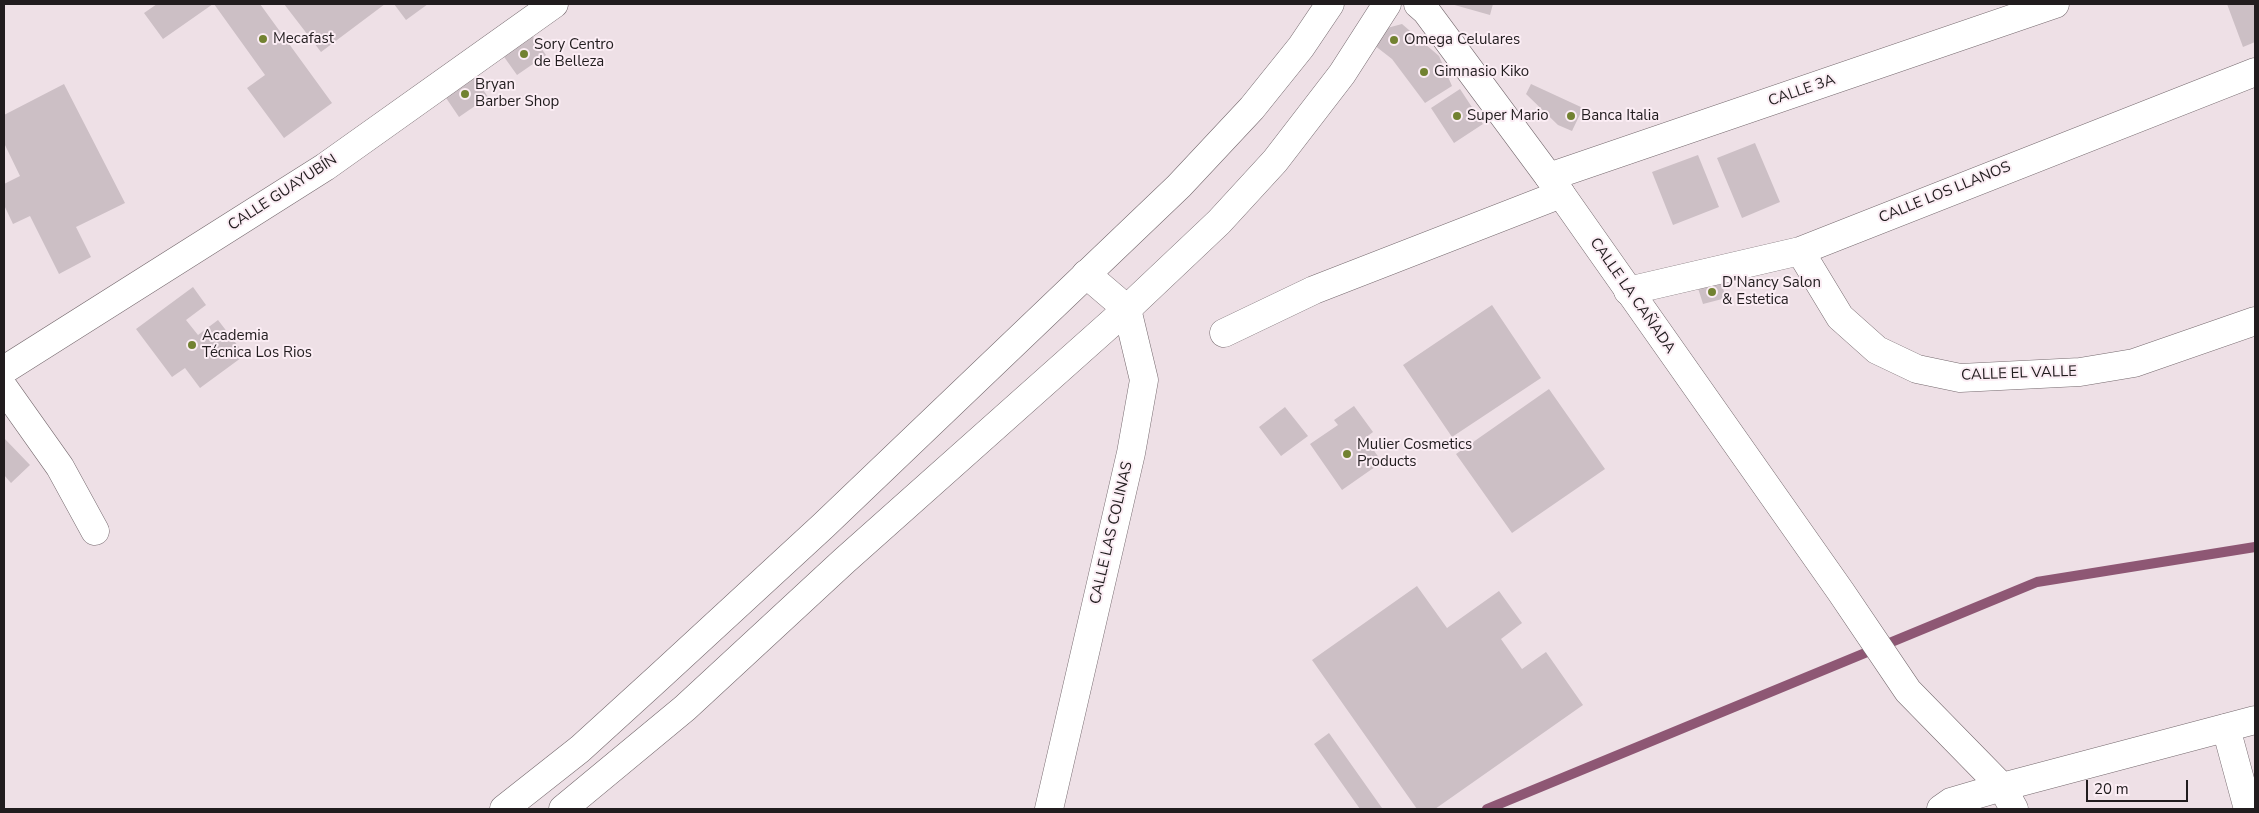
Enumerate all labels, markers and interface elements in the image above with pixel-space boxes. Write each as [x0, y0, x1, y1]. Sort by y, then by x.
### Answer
place label: Mecafast [273, 30, 334, 48]
place label: Omega Celulares [1404, 31, 1520, 49]
marker: Mecafast [257, 33, 269, 45]
marker: Omega Celulares [1388, 34, 1400, 46]
place label: Sory Centro de Belleza [534, 36, 614, 71]
marker: Sory Centro de Belleza [518, 48, 530, 60]
place label: Gimnasio Kiko [1434, 63, 1529, 81]
marker: Gimnasio Kiko [1418, 66, 1430, 78]
street label: CALLE 3A [1766, 71, 1838, 111]
place label: Bryan Barber Shop [475, 76, 559, 111]
marker: Bryan Barber Shop [459, 88, 471, 100]
place label: Super Mario [1467, 107, 1549, 125]
place label: Banca Italia [1581, 107, 1659, 125]
marker: Super Mario [1451, 110, 1463, 122]
marker: Banca Italia [1565, 110, 1577, 122]
street label: CALLE GUAYUBÍN [225, 151, 341, 235]
street label: CALLE LOS LLANOS [1876, 158, 2014, 228]
street label: CALLE LA CAÑADA [1585, 235, 1679, 357]
place label: D'Nancy Salon & Estetica [1722, 274, 1821, 309]
marker: D'Nancy Salon & Estetica [1706, 286, 1718, 298]
place label: Academia Técnica Los Rios [202, 327, 312, 362]
marker: Academia Técnica Los Rios [186, 339, 198, 351]
street label: CALLE EL VALLE [1961, 363, 2077, 385]
place label: Mulier Cosmetics Products [1357, 436, 1472, 471]
marker: Mulier Cosmetics Products [1341, 448, 1353, 460]
street label: CALLE LAS COLINAS [1087, 460, 1137, 606]
scale bar [2089, 770, 2192, 802]
text: 20 m [2094, 779, 2129, 799]

